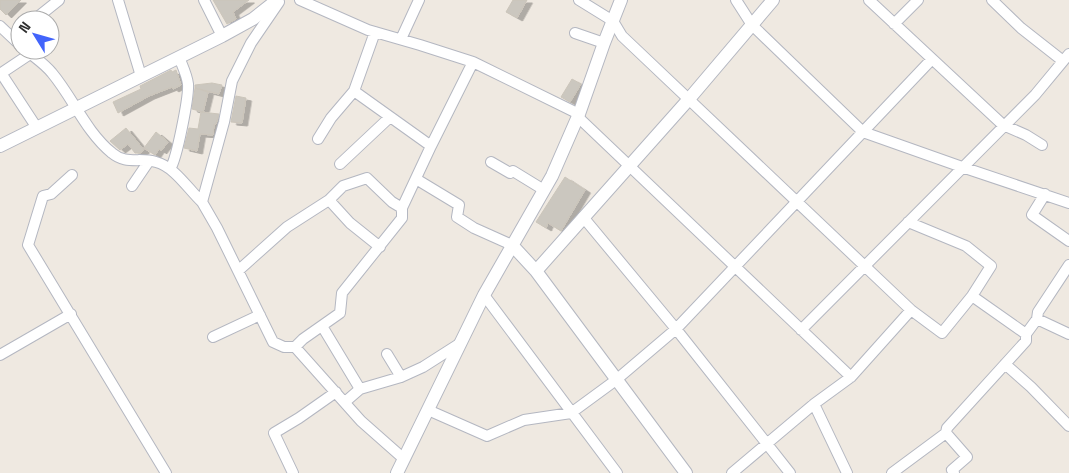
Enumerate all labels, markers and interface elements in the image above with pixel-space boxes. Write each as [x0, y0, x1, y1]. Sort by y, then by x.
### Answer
north arrow [10, 10, 60, 60]
text: N [15, 18, 35, 36]

